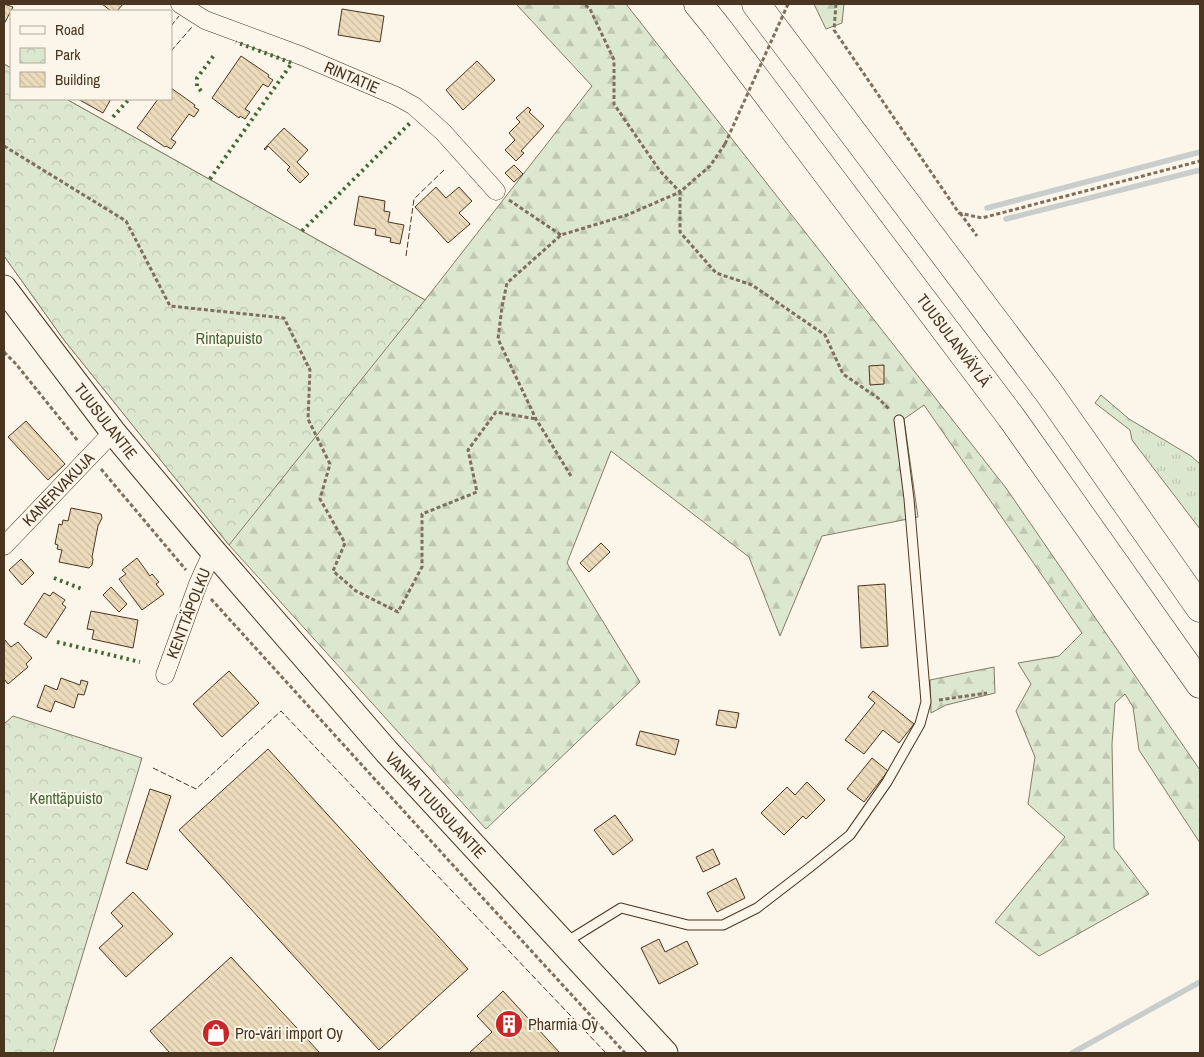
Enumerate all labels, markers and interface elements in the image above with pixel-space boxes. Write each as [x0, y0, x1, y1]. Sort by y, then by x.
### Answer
legend [10, 10, 172, 100]
text: Road [55, 19, 84, 40]
text: Park [55, 44, 81, 65]
street label: RINTATIE [321, 56, 383, 98]
text: Building [55, 69, 100, 90]
street label: TUUSULANVÄYLÄ [912, 289, 996, 391]
park label: Rintapuisto [195, 327, 263, 349]
street label: TUUSULANTIE [69, 378, 143, 464]
street label: KANERVAKUJA [17, 447, 99, 531]
street label: KENTTÄPOLKU [161, 565, 215, 661]
street label: VANHA TUUSULANTIE [381, 747, 491, 863]
park label: Kenttäpuisto [29, 787, 103, 809]
building icon: Pharmia Oy [494, 1009, 524, 1039]
place label: Pharmia Oy [528, 1013, 598, 1035]
shop icon: Pro-väri import Oy [201, 1018, 231, 1048]
place label: Pro-väri import Oy [235, 1022, 343, 1044]

